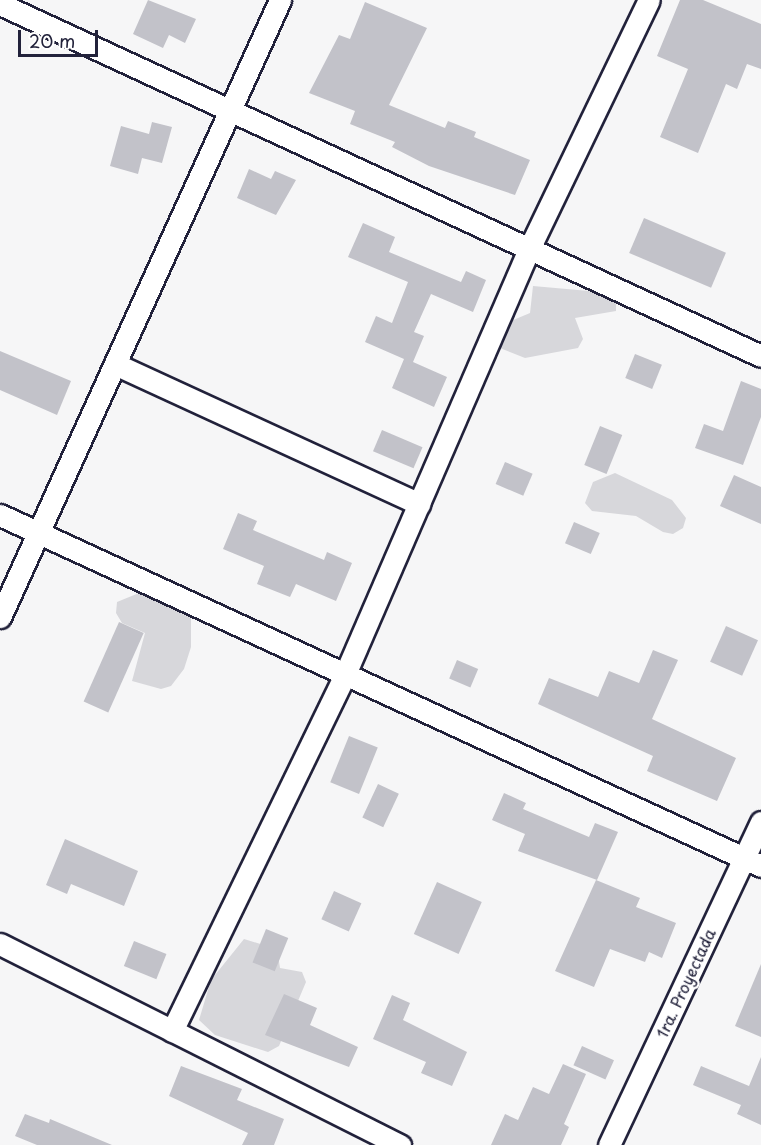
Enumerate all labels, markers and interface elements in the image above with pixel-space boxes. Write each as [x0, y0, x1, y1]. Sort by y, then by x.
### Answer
scale bar [21, 18, 100, 56]
text: 20 m [29, 27, 75, 54]
street label: 1ra. Proyectada [651, 925, 719, 1041]

